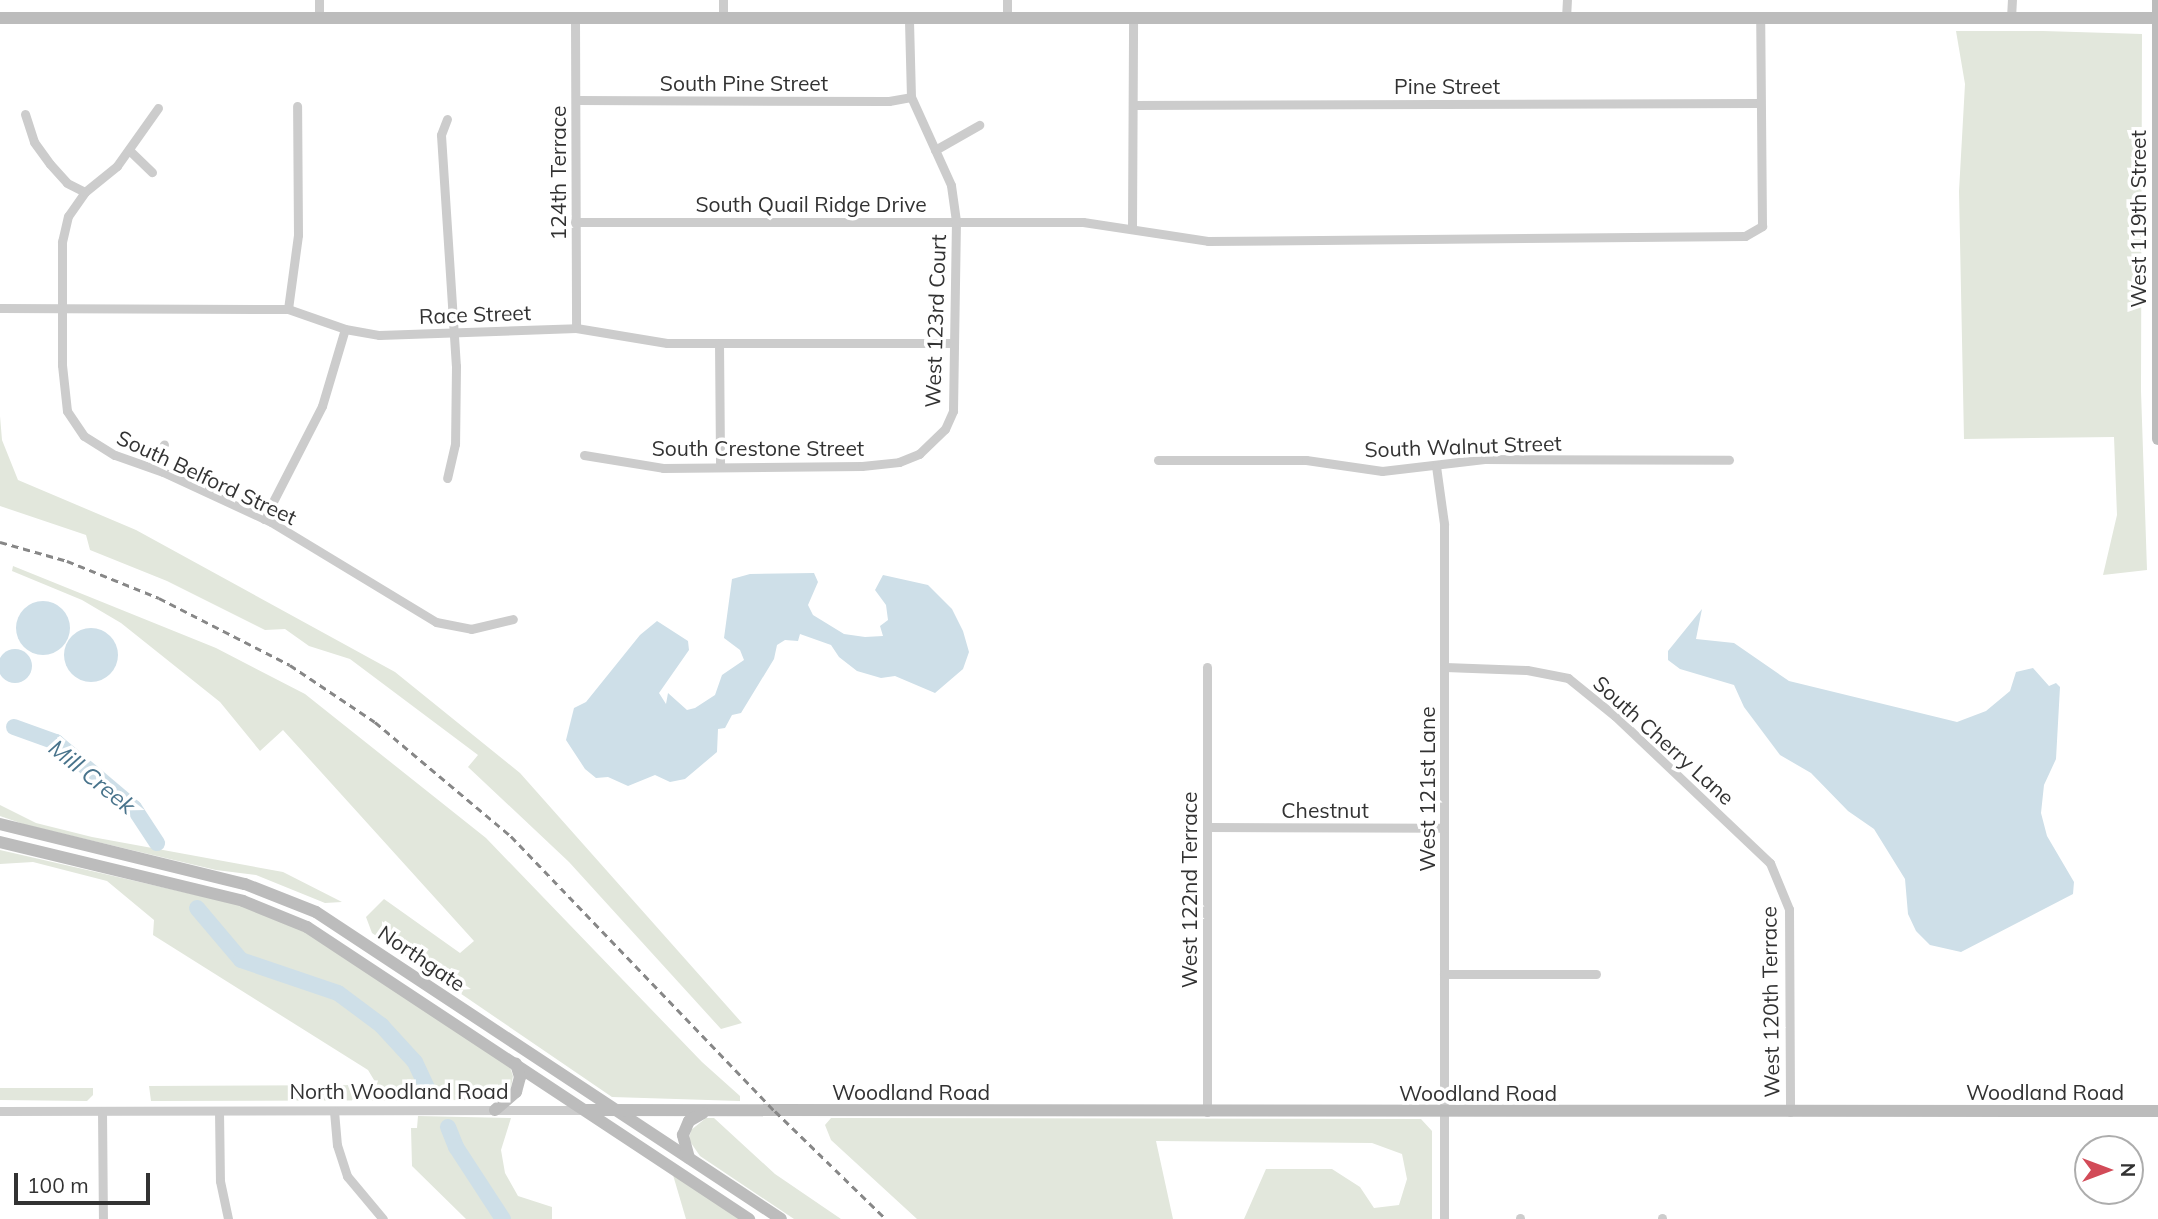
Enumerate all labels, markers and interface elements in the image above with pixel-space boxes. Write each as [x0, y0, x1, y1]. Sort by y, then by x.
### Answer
street label: South Pine Street [660, 70, 828, 96]
street label: Pine Street [1394, 73, 1500, 99]
street label: 124th Terrace [545, 106, 571, 240]
street label: West 119th Street [2125, 130, 2151, 308]
street label: South Quail Ridge Drive [695, 191, 927, 217]
street label: West 123rd Court [919, 234, 951, 408]
street label: Race Street [418, 299, 532, 329]
street label: South Belford Street [113, 424, 301, 530]
street label: South Walnut Street [1364, 430, 1562, 462]
street label: South Crestone Street [652, 435, 864, 461]
street label: South Cherry Lane [1588, 670, 1740, 810]
street label: West 121st Lane [1414, 706, 1440, 872]
water label: Mill Creek [43, 734, 141, 820]
street label: West 122nd Terrace [1176, 792, 1202, 988]
street label: Chestnut [1281, 797, 1369, 823]
street label: West 120th Terrace [1756, 906, 1784, 1098]
street label: Northgate [374, 920, 470, 996]
street label: North Woodland Road [289, 1078, 509, 1104]
street label: Woodland Road [832, 1079, 990, 1105]
street label: Woodland Road [1966, 1079, 2124, 1105]
street label: Woodland Road [1399, 1080, 1557, 1106]
north arrow [2074, 1135, 2144, 1205]
scale bar [18, 1160, 154, 1204]
text: N [2116, 1163, 2140, 1177]
text: 100 m [27, 1172, 89, 1198]

